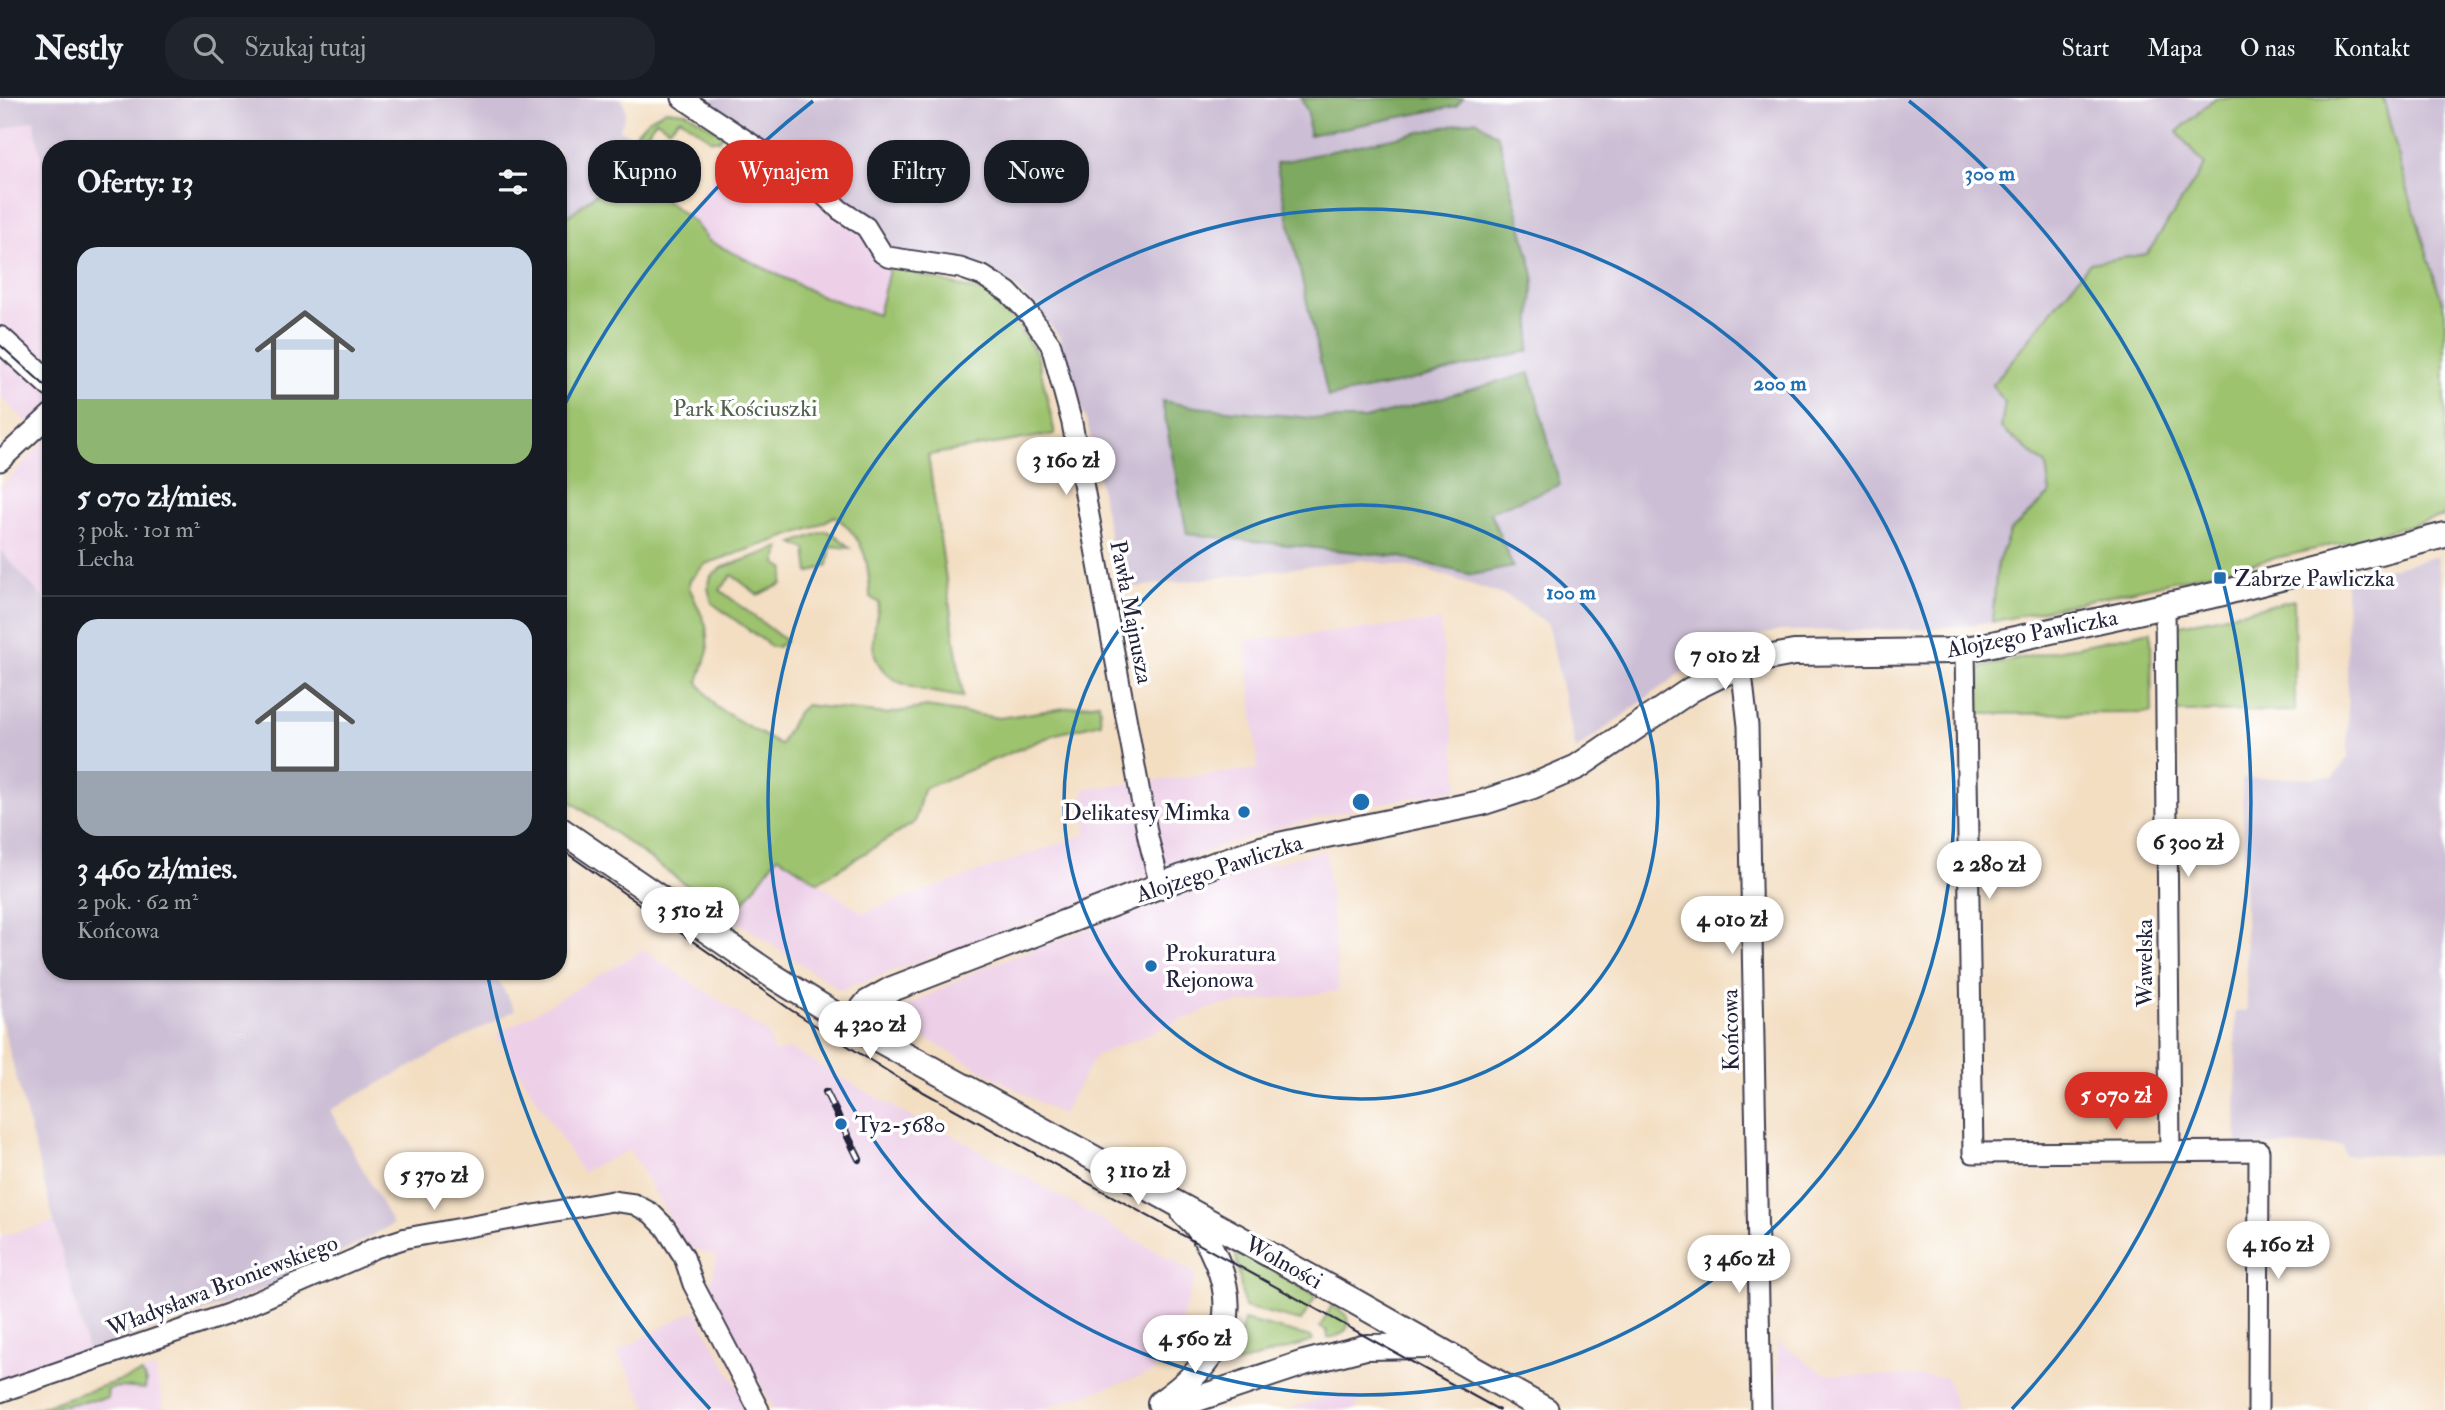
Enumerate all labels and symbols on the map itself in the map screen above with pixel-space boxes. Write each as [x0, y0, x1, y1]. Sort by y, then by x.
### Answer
text: 300 m [1965, 160, 2016, 187]
text: 200 m [1754, 370, 1807, 397]
park label: Park Kościuszki [673, 394, 817, 423]
pin: 3 160 zł [994, 438, 1138, 497]
street label: Pawła Majnusza [1103, 538, 1160, 687]
place label: Zabrze Pawliczka [2234, 564, 2395, 593]
marker: Zabrze Pawliczka [2212, 570, 2228, 586]
text: 100 m [1546, 579, 1597, 606]
street label: Alojzego Pawliczka [1943, 603, 2121, 664]
pin: 7 010 zł [1653, 632, 1797, 692]
centre of rings [1349, 790, 1373, 814]
place label: Delikatesy Mimka [1063, 798, 1231, 827]
marker: Delikatesy Mimka [1236, 804, 1252, 820]
pin: 6 300 zł [2116, 820, 2260, 879]
street label: Alojzego Pawliczka [1131, 828, 1307, 909]
pin: 2 280 zł [1917, 842, 2061, 901]
pin: 3 510 zł [618, 888, 762, 947]
pin: 4 010 zł [1660, 896, 1804, 956]
street label: Wawelska [2130, 918, 2159, 1008]
place label: Prokuratura Rejonowa [1165, 939, 1276, 994]
marker: Prokuratura Rejonowa [1143, 958, 1159, 974]
street label: Końcowa [1715, 988, 1746, 1071]
pin: 4 320 zł [798, 1002, 942, 1061]
pin: 5 070 zł [2044, 1072, 2188, 1132]
place label: Ty2-5680 [855, 1110, 946, 1139]
marker: Ty2-5680 [833, 1116, 849, 1132]
pin: 3 110 zł [1066, 1148, 1210, 1207]
pin: 5 370 zł [362, 1152, 506, 1212]
pin: 4 160 zł [2206, 1222, 2350, 1281]
street label: Władysława Broniewskiego [102, 1228, 342, 1343]
street label: Wolności [1239, 1229, 1328, 1296]
pin: 3 460 zł [1667, 1236, 1811, 1295]
pin: 4 560 zł [1123, 1316, 1267, 1375]

